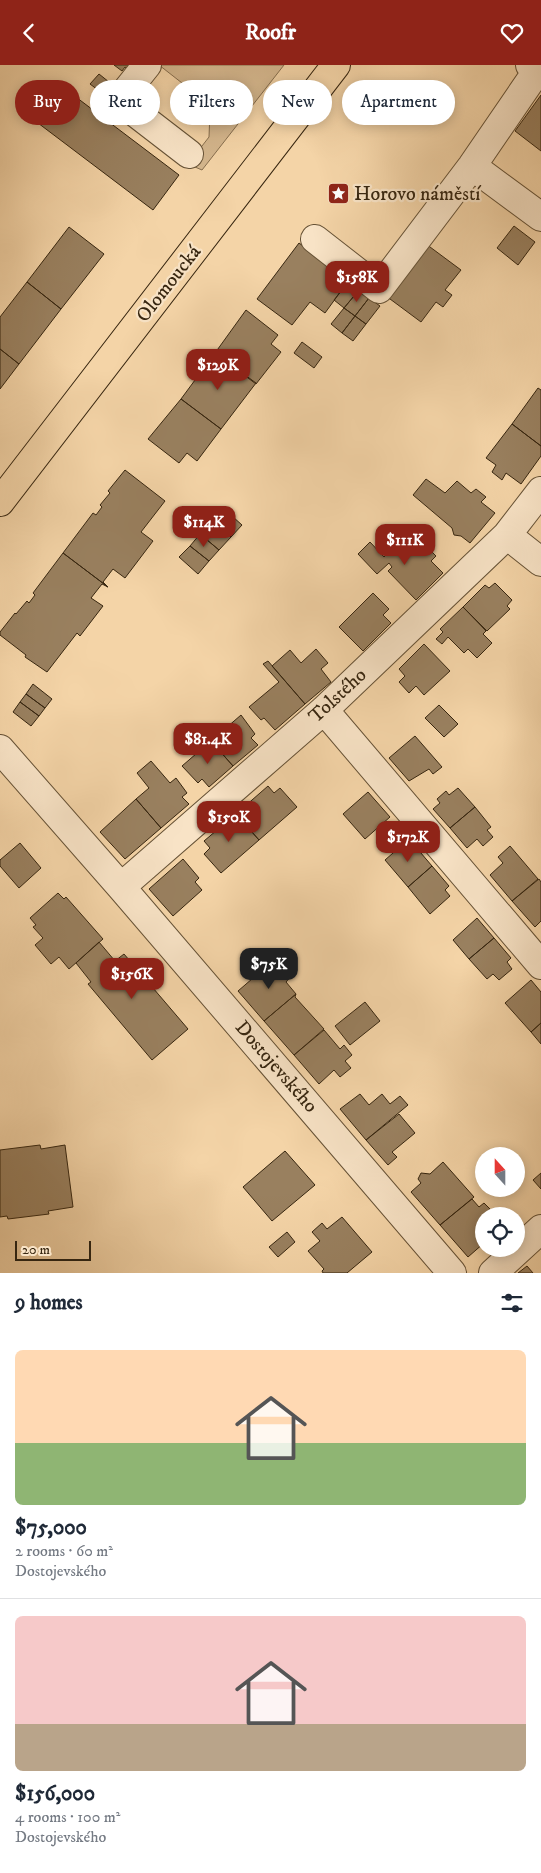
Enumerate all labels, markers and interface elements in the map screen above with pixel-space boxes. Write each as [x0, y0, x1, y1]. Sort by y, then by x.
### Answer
icon: back [15, 19, 43, 47]
text: Roofr [245, 19, 296, 46]
icon: heart [498, 19, 526, 47]
chip: Buy [15, 80, 80, 125]
chip: Rent [90, 80, 160, 125]
chip: Filters [170, 80, 253, 125]
chip: New [263, 80, 332, 125]
chip: Apartment [342, 80, 455, 125]
place icon: Horovo náměstí [326, 182, 350, 206]
place label: Horovo náměstí [354, 182, 481, 207]
street label: Olomoucká [131, 240, 207, 328]
pin: $158K [322, 261, 392, 303]
text: $158K [336, 267, 378, 287]
pin: $129K [183, 349, 253, 391]
text: $129K [197, 355, 239, 375]
pin: $114K [169, 505, 239, 548]
text: $114K [184, 512, 224, 532]
pin: $111K [370, 523, 440, 566]
text: $111K [386, 530, 424, 550]
street label: Tolstého [304, 663, 372, 729]
pin: $81.4K [167, 723, 249, 765]
text: $81.4K [184, 729, 232, 749]
pin: $150K [194, 801, 264, 843]
text: $150K [208, 807, 250, 827]
pin: $172K [373, 821, 443, 863]
text: $172K [387, 827, 429, 847]
pin: $75K [239, 947, 299, 990]
text: $75K [251, 954, 287, 974]
pin: $156K [97, 957, 167, 1000]
text: $156K [111, 964, 153, 984]
street label: Dostojevského [229, 1016, 323, 1118]
north arrow [475, 1147, 525, 1197]
map controls [475, 1147, 525, 1257]
button: locate [475, 1207, 525, 1257]
scale bar [15, 1238, 91, 1261]
text: 20 m [22, 1241, 50, 1259]
icon: filters [498, 1289, 526, 1317]
text: 9 homes [15, 1290, 83, 1316]
icon: home [226, 1383, 316, 1473]
text: $75,000 [15, 1515, 87, 1541]
text: 2 rooms · 60 m² [15, 1541, 113, 1561]
text: Dostojevského [15, 1561, 106, 1581]
icon: home [226, 1648, 316, 1738]
text: $156,000 [15, 1781, 95, 1807]
text: 4 rooms · 100 m² [15, 1807, 120, 1827]
text: Dostojevského [15, 1827, 106, 1847]

